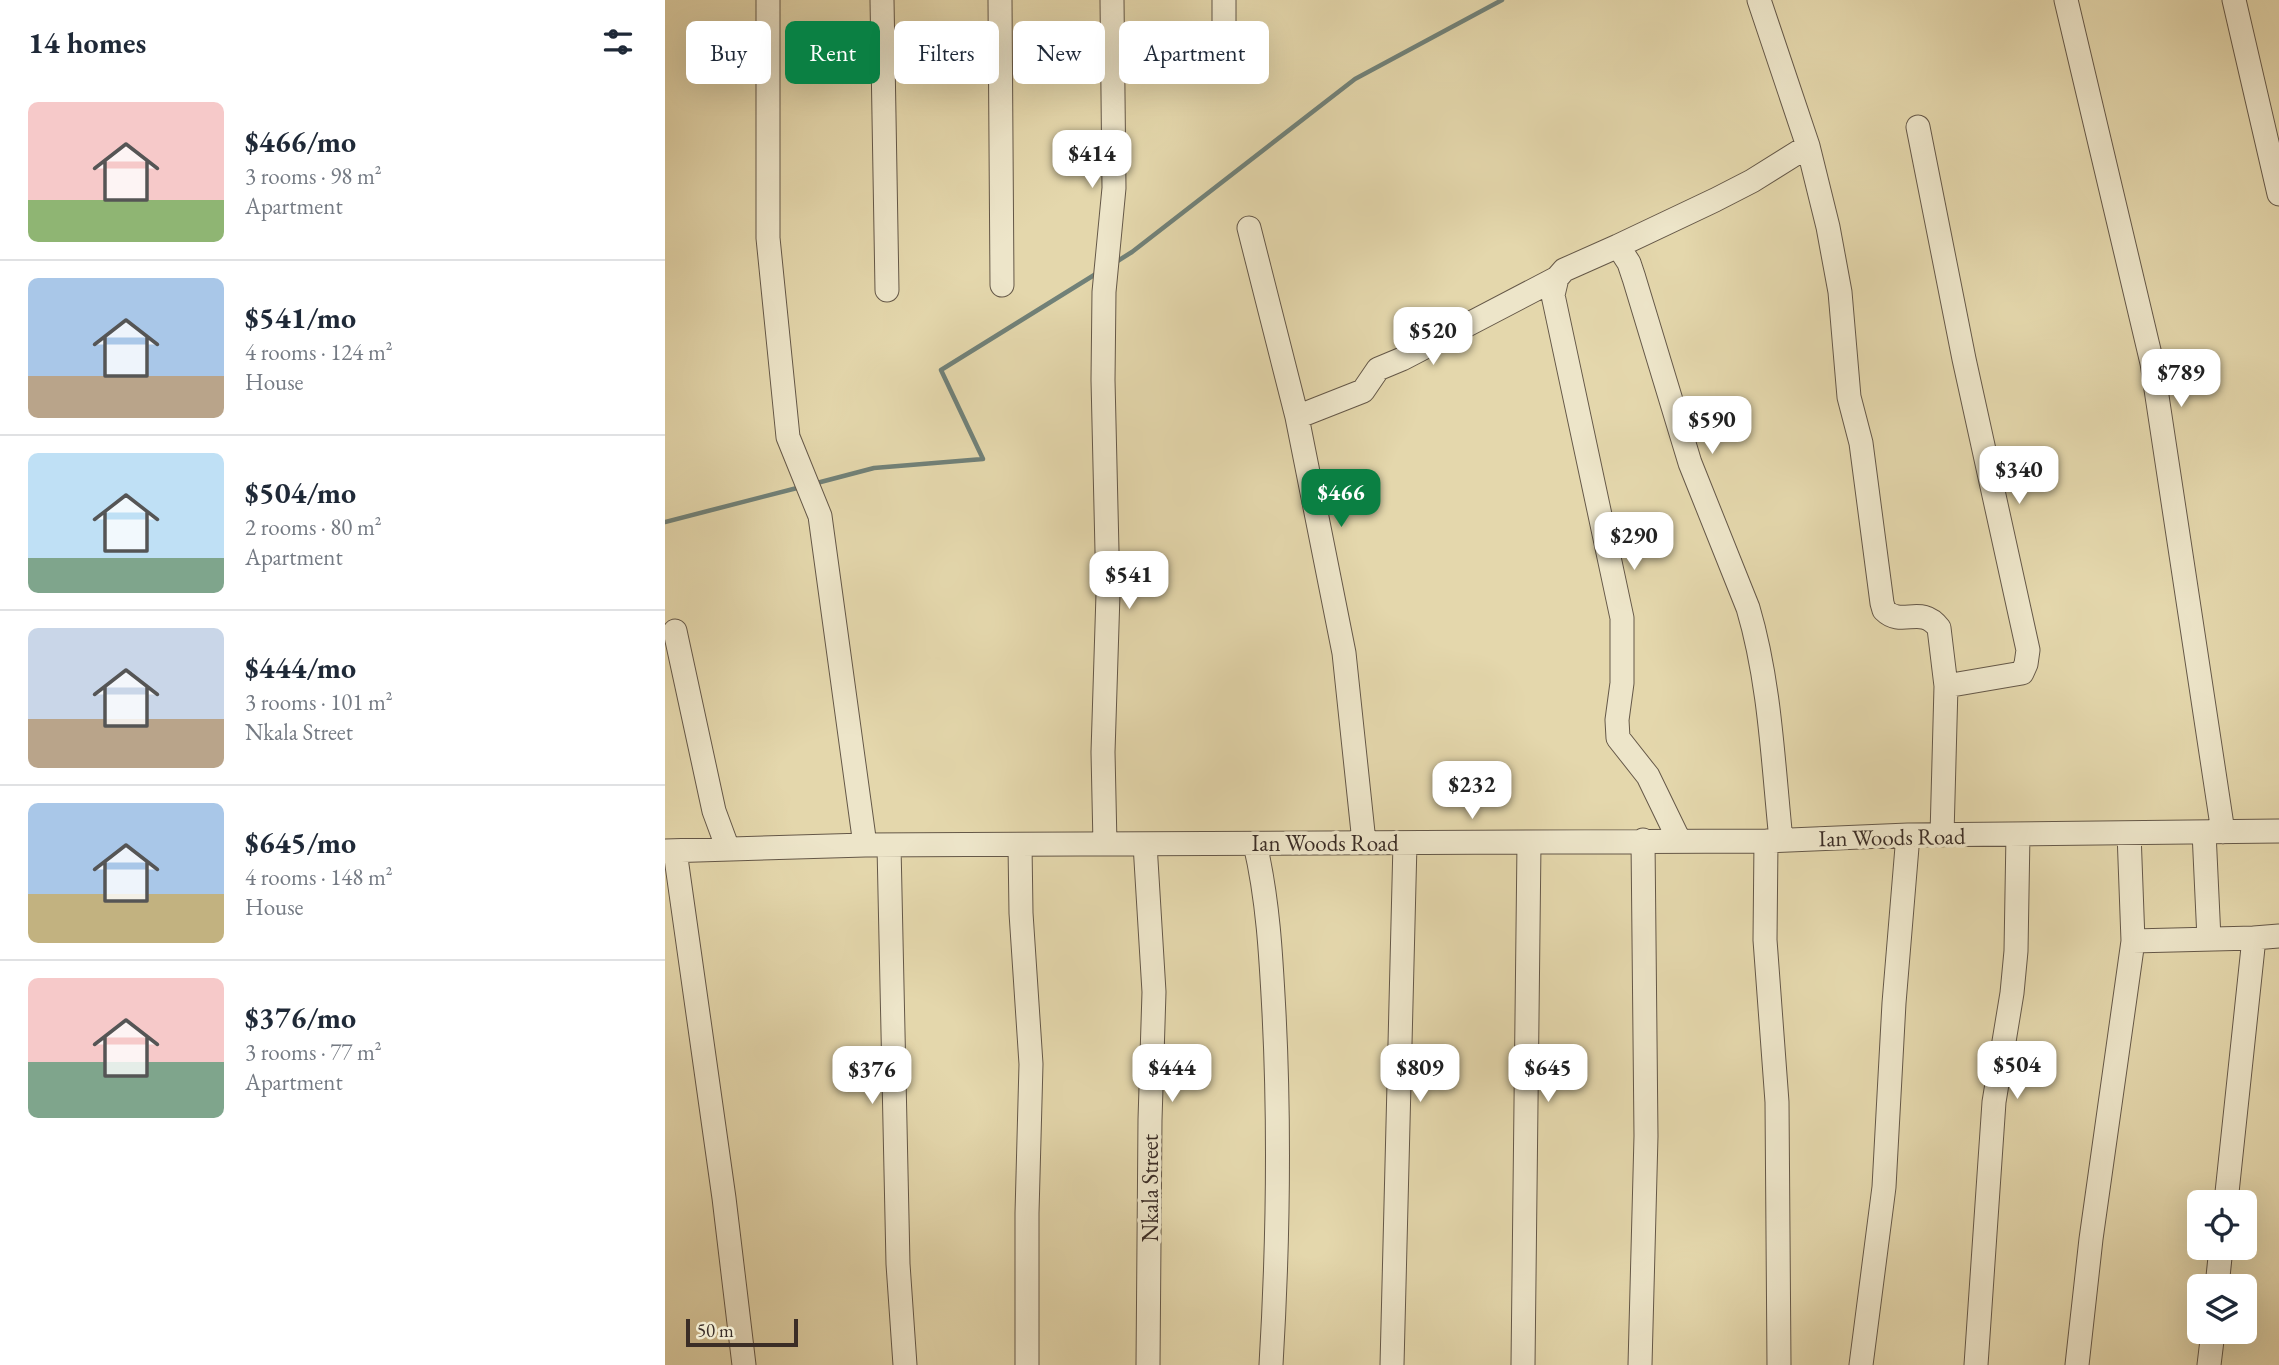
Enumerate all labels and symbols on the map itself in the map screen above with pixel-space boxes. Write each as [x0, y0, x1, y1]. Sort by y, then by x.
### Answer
pin: $414 [1051, 130, 1133, 190]
pin: $520 [1392, 308, 1474, 367]
pin: $789 [2140, 350, 2222, 409]
pin: $590 [1671, 396, 1753, 456]
pin: $340 [1978, 447, 2060, 506]
pin: $466 [1300, 470, 1382, 529]
pin: $290 [1593, 512, 1675, 572]
pin: $541 [1088, 552, 1170, 611]
pin: $232 [1431, 762, 1513, 821]
street label: Ian Woods Road [1818, 821, 1966, 853]
street label: Ian Woods Road [1251, 828, 1399, 858]
pin: $504 [1976, 1042, 2058, 1101]
pin: $444 [1131, 1044, 1213, 1104]
pin: $809 [1379, 1044, 1461, 1104]
pin: $645 [1507, 1044, 1589, 1104]
pin: $376 [831, 1046, 913, 1106]
street label: Nkala Street [1135, 1133, 1165, 1242]
scale bar [686, 1316, 798, 1348]

